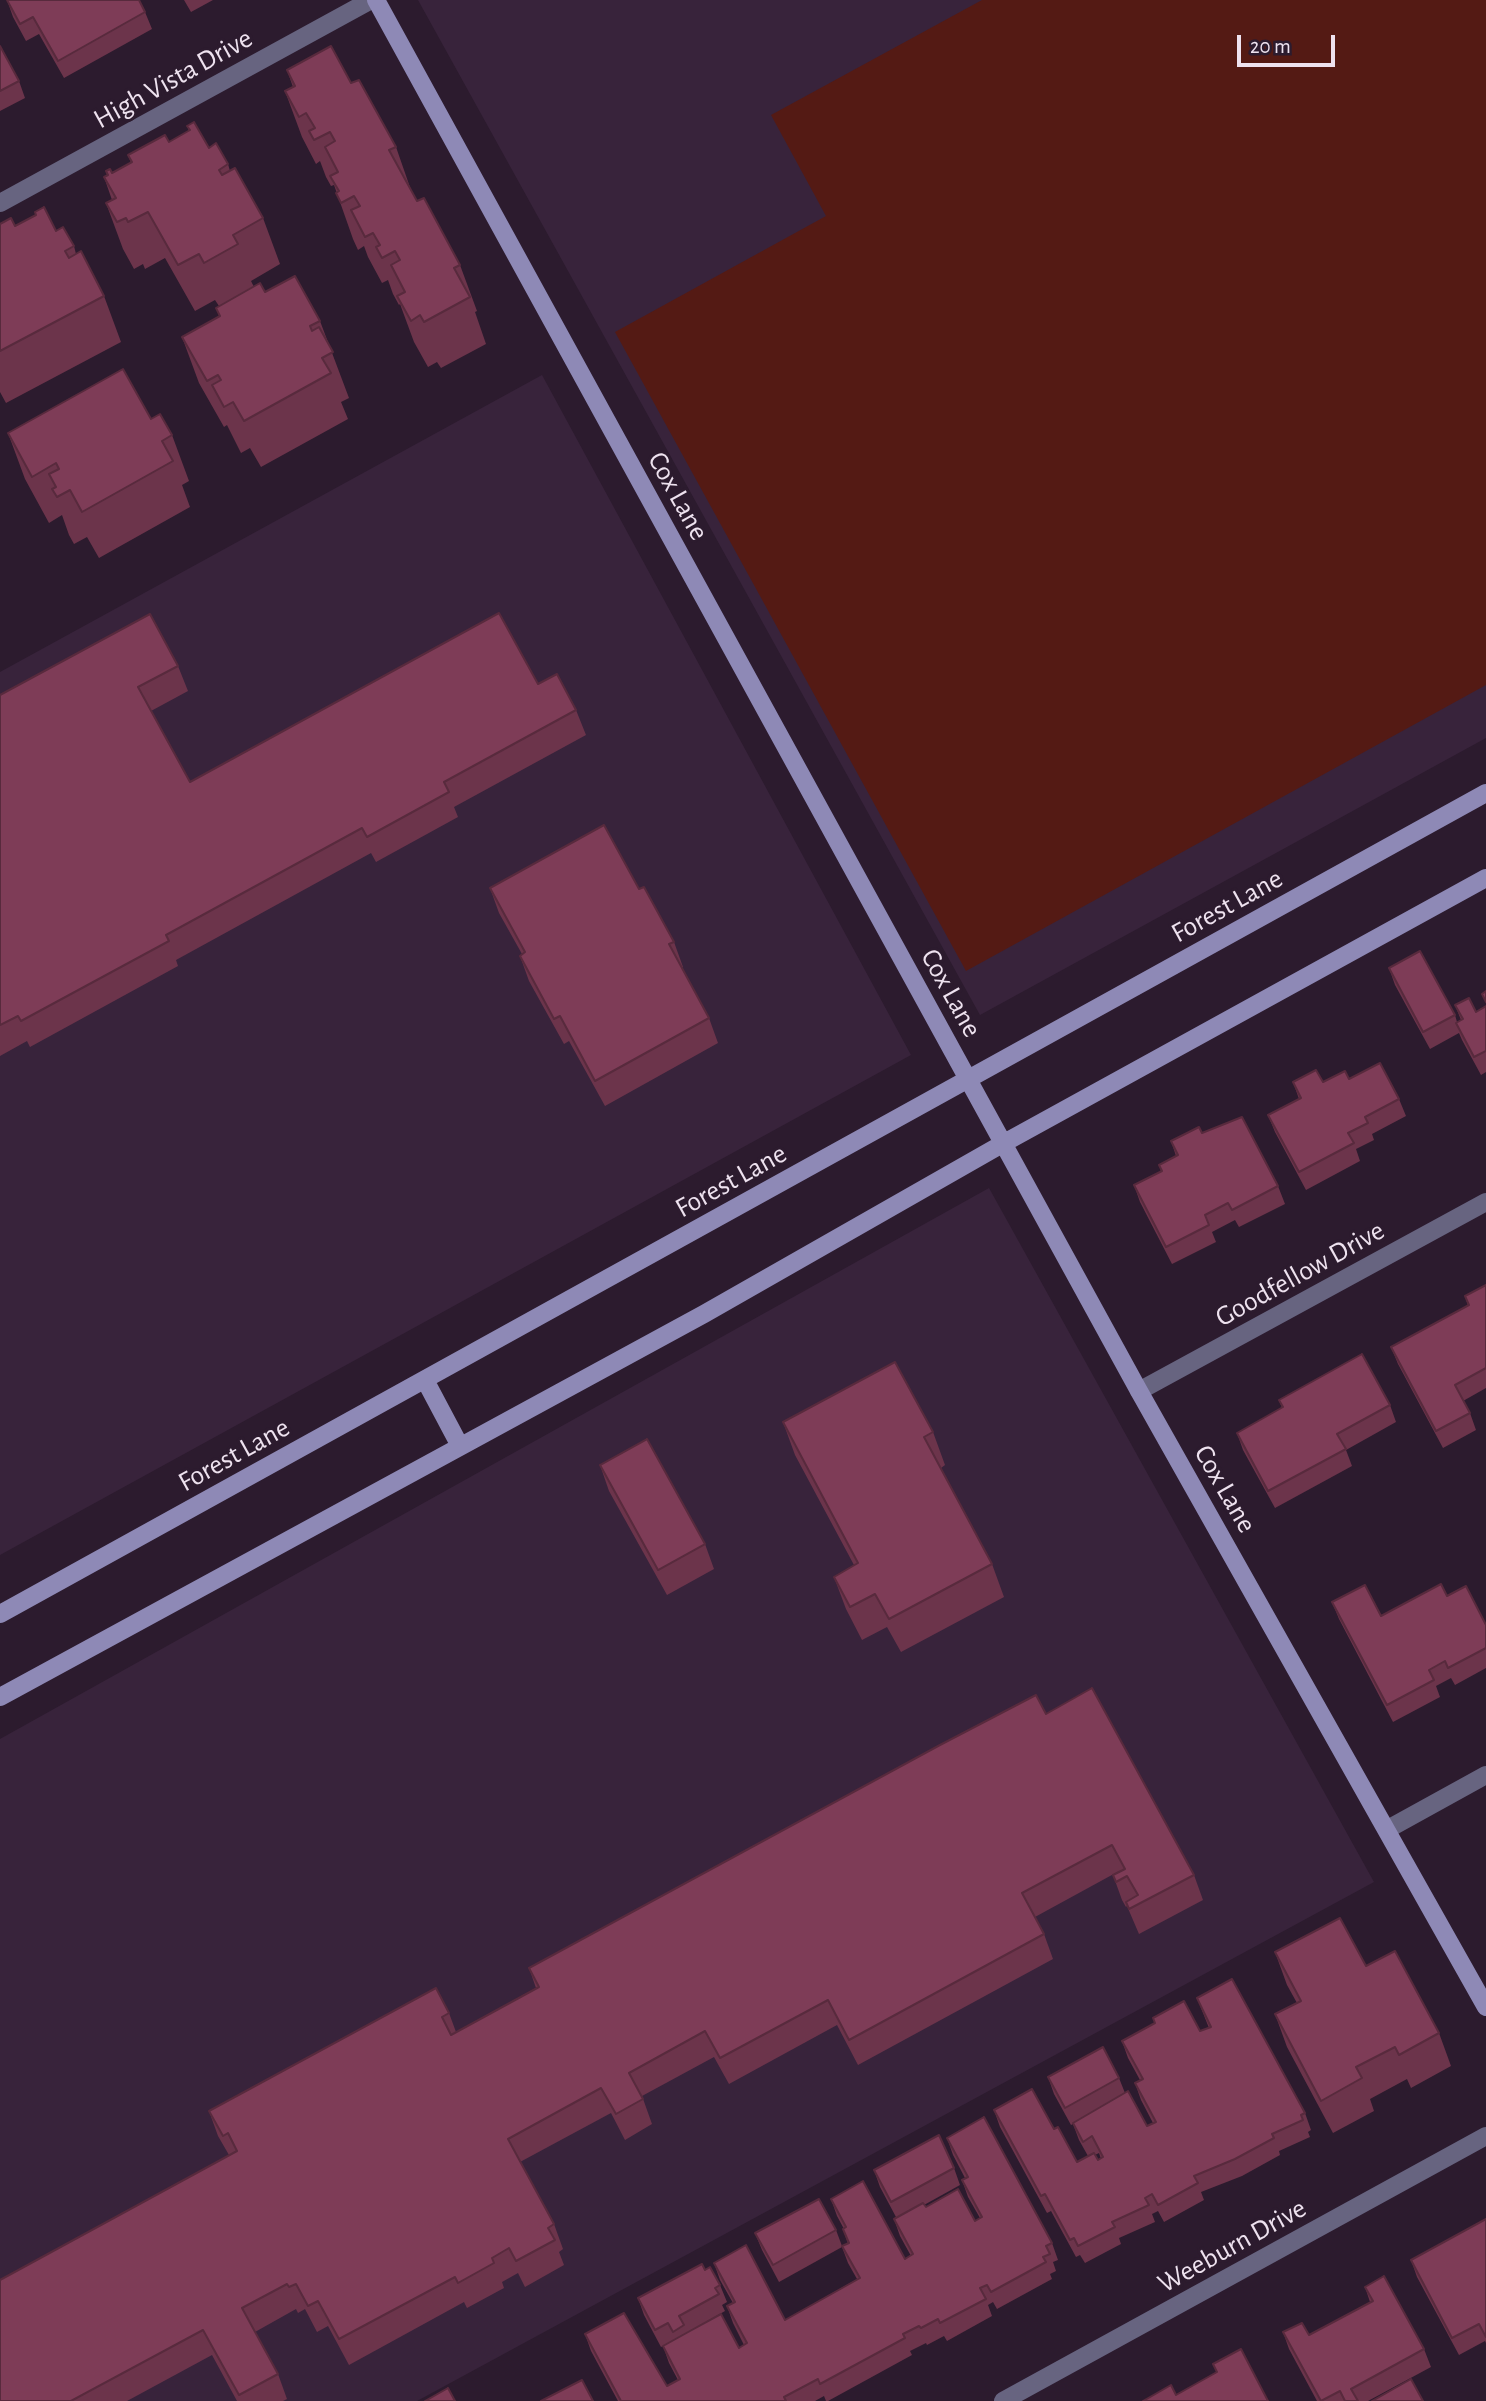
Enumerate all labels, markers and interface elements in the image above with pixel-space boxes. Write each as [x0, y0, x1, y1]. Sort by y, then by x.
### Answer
scale bar [1241, 21, 1339, 65]
street label: High Vista Drive [88, 22, 258, 136]
text: 20 m [1250, 36, 1291, 57]
street label: Cox Lane [640, 446, 716, 546]
street label: Forest Lane [1165, 862, 1289, 950]
street label: Cox Lane [913, 943, 989, 1043]
street label: Forest Lane [669, 1137, 793, 1225]
street label: Goodfellow Drive [1210, 1214, 1390, 1334]
street label: Forest Lane [172, 1411, 296, 1499]
street label: Cox Lane [1187, 1439, 1263, 1539]
street label: Weeburn Drive [1152, 2191, 1312, 2301]

